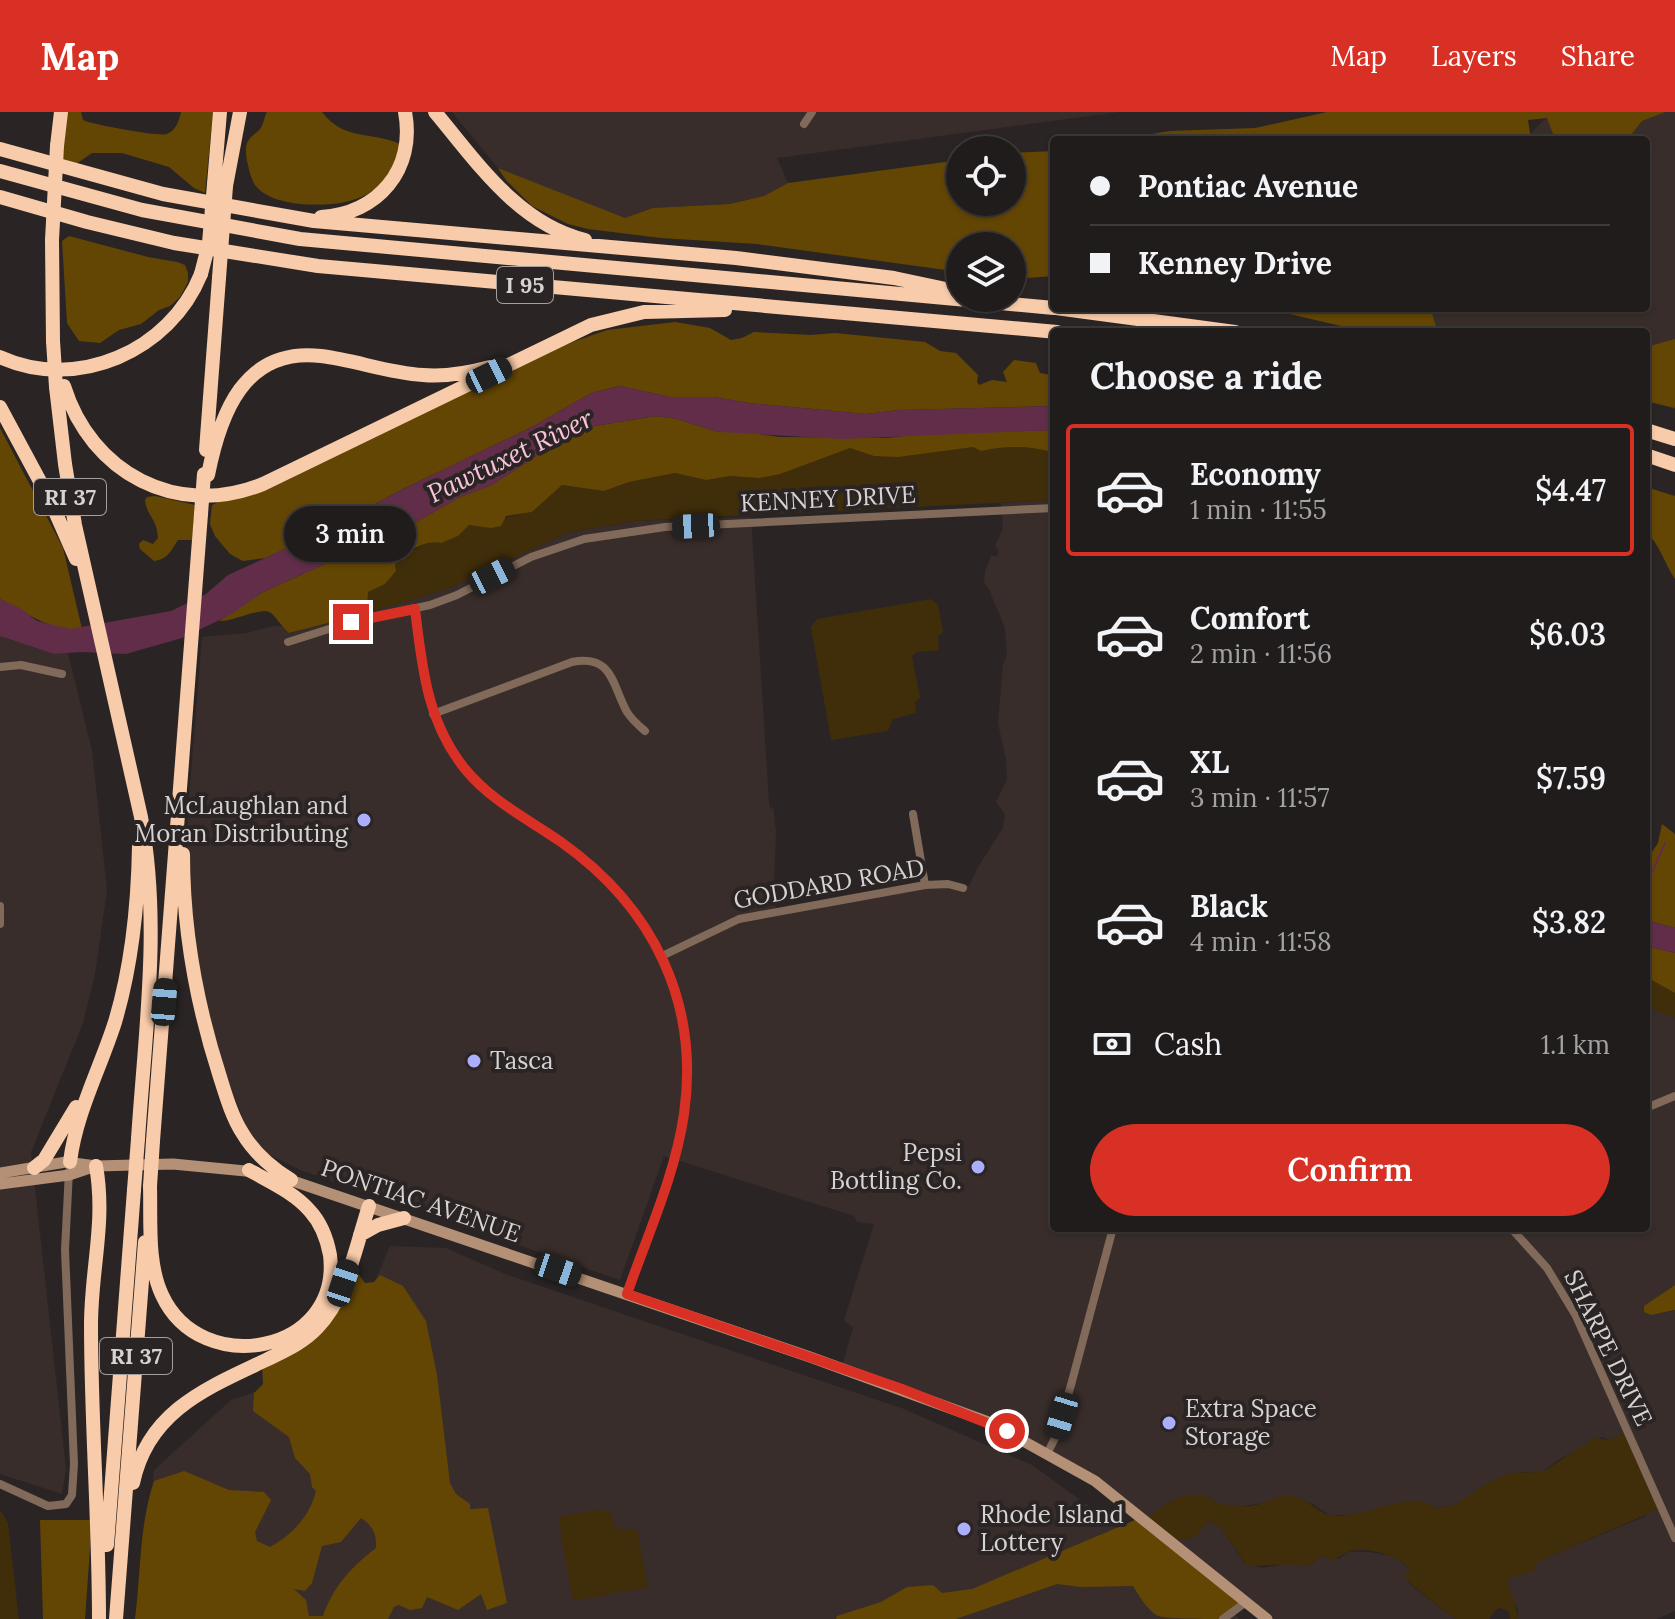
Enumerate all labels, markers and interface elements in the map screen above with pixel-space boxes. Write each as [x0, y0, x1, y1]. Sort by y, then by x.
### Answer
text: Map [40, 32, 119, 80]
text: Map [1330, 38, 1387, 74]
text: Layers [1431, 38, 1517, 74]
text: Share [1561, 38, 1635, 74]
map controls [946, 136, 1026, 312]
button: locate [946, 136, 1026, 216]
text: Pontiac Avenue [1138, 167, 1358, 205]
button: layers [946, 232, 1026, 312]
text: Kenney Drive [1138, 244, 1332, 282]
road number: I 95 [497, 267, 553, 303]
text: Choose a ride [1090, 353, 1322, 399]
car [462, 354, 516, 396]
water label: Pawtuxet River [422, 401, 598, 510]
icon: car [1094, 454, 1166, 526]
text: Economy [1190, 455, 1321, 493]
text: $4.47 [1535, 471, 1606, 509]
street label: KENNEY DRIVE [739, 478, 917, 519]
road number: RI 37 [34, 479, 106, 515]
text: 1 min · 11:55 [1190, 493, 1327, 526]
callout: 3 min [285, 506, 417, 562]
car [671, 513, 721, 539]
text: 3 min [315, 517, 385, 550]
car [465, 554, 519, 598]
icon: car [1094, 598, 1166, 670]
text: Comfort [1190, 599, 1310, 637]
route end [333, 604, 369, 640]
text: $6.03 [1529, 615, 1606, 653]
text: 2 min · 11:56 [1190, 637, 1332, 670]
icon: car [1094, 742, 1166, 814]
text: XL [1190, 743, 1229, 781]
text: $7.59 [1536, 759, 1606, 797]
text: 3 min · 11:57 [1190, 781, 1329, 814]
place label: McLaughlan and Moran Distributing [134, 790, 349, 849]
marker: McLaughlan and Moran Distributing [355, 811, 373, 829]
street label: GODDARD ROAD [731, 851, 927, 916]
icon: car [1094, 886, 1166, 958]
text: Black [1190, 887, 1268, 925]
text: $3.82 [1532, 903, 1606, 941]
text: 4 min · 11:58 [1190, 925, 1332, 958]
car [150, 977, 178, 1027]
icon: cash [1090, 1022, 1134, 1066]
text: Cash [1154, 1025, 1222, 1063]
text: 1.1 km [1541, 1028, 1610, 1061]
place label: Tasca [490, 1045, 553, 1076]
marker: Tasca [465, 1052, 483, 1070]
button: Confirm [1090, 1124, 1610, 1216]
place label: Pepsi Bottling Co. [830, 1137, 962, 1196]
street label: PONTIAC AVENUE [317, 1152, 525, 1249]
marker: Pepsi Bottling Co. [969, 1158, 987, 1176]
car [531, 1251, 585, 1289]
car [324, 1256, 362, 1310]
street label: SHARPE DRIVE [1557, 1265, 1660, 1431]
road number: RI 37 [100, 1338, 172, 1374]
car [1044, 1390, 1080, 1442]
place label: Extra Space Storage [1185, 1393, 1317, 1452]
route start [989, 1413, 1025, 1449]
marker: Extra Space Storage [1160, 1414, 1178, 1432]
place label: Rhode Island Lottery [980, 1499, 1124, 1558]
marker: Rhode Island Lottery [955, 1520, 973, 1538]

